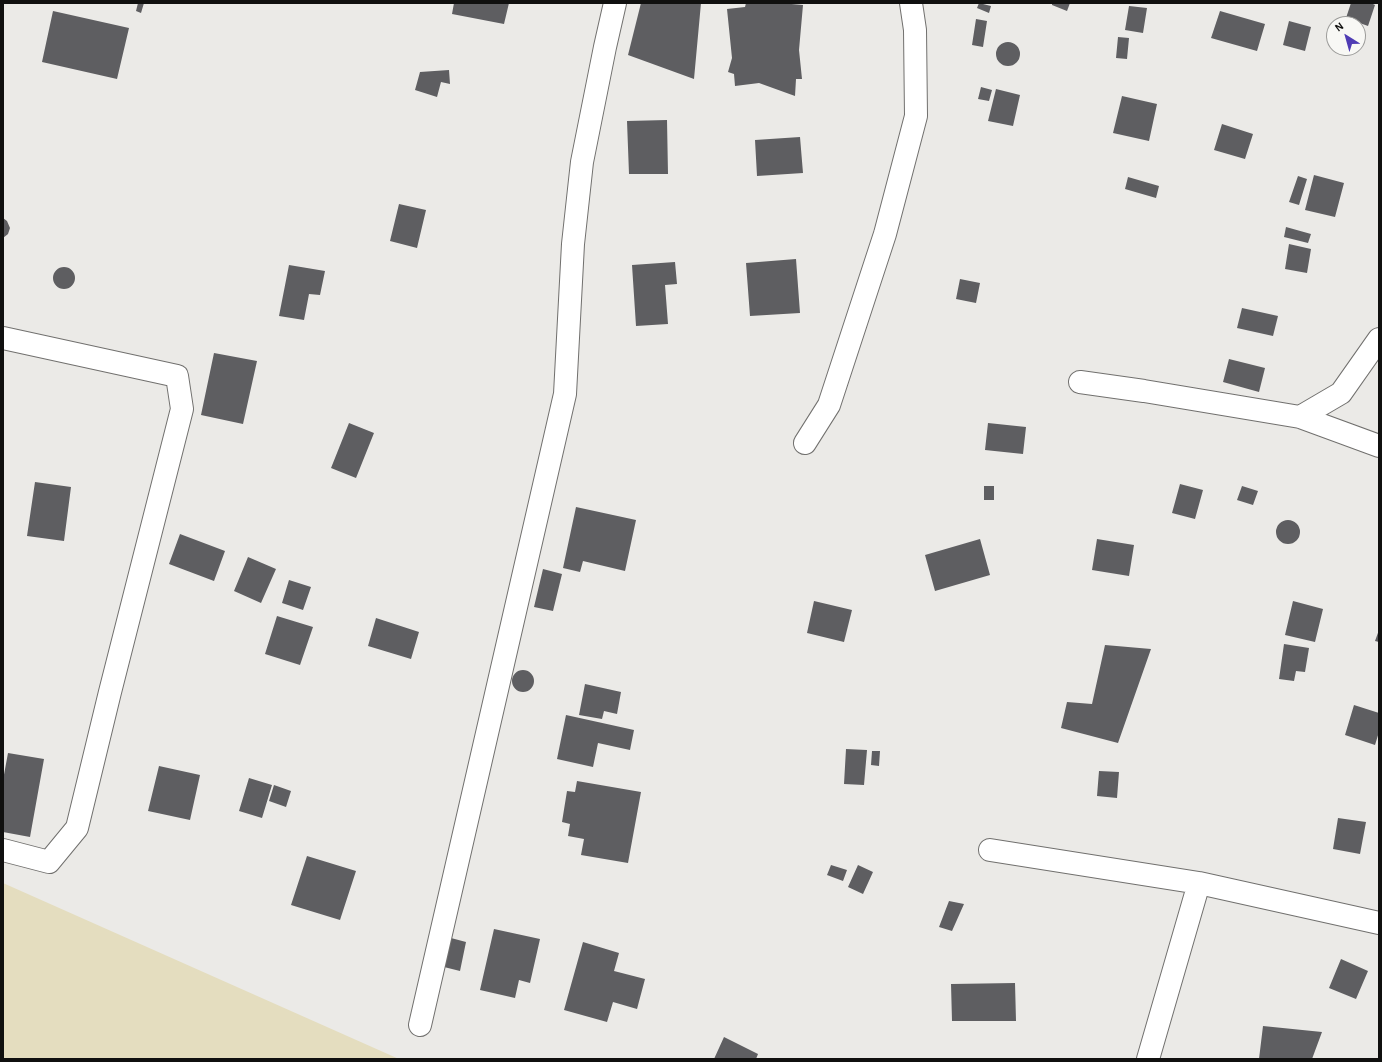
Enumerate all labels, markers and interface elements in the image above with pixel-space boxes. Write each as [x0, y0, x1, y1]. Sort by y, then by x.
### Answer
north arrow [1326, 16, 1366, 56]
text: N [1333, 20, 1345, 34]

